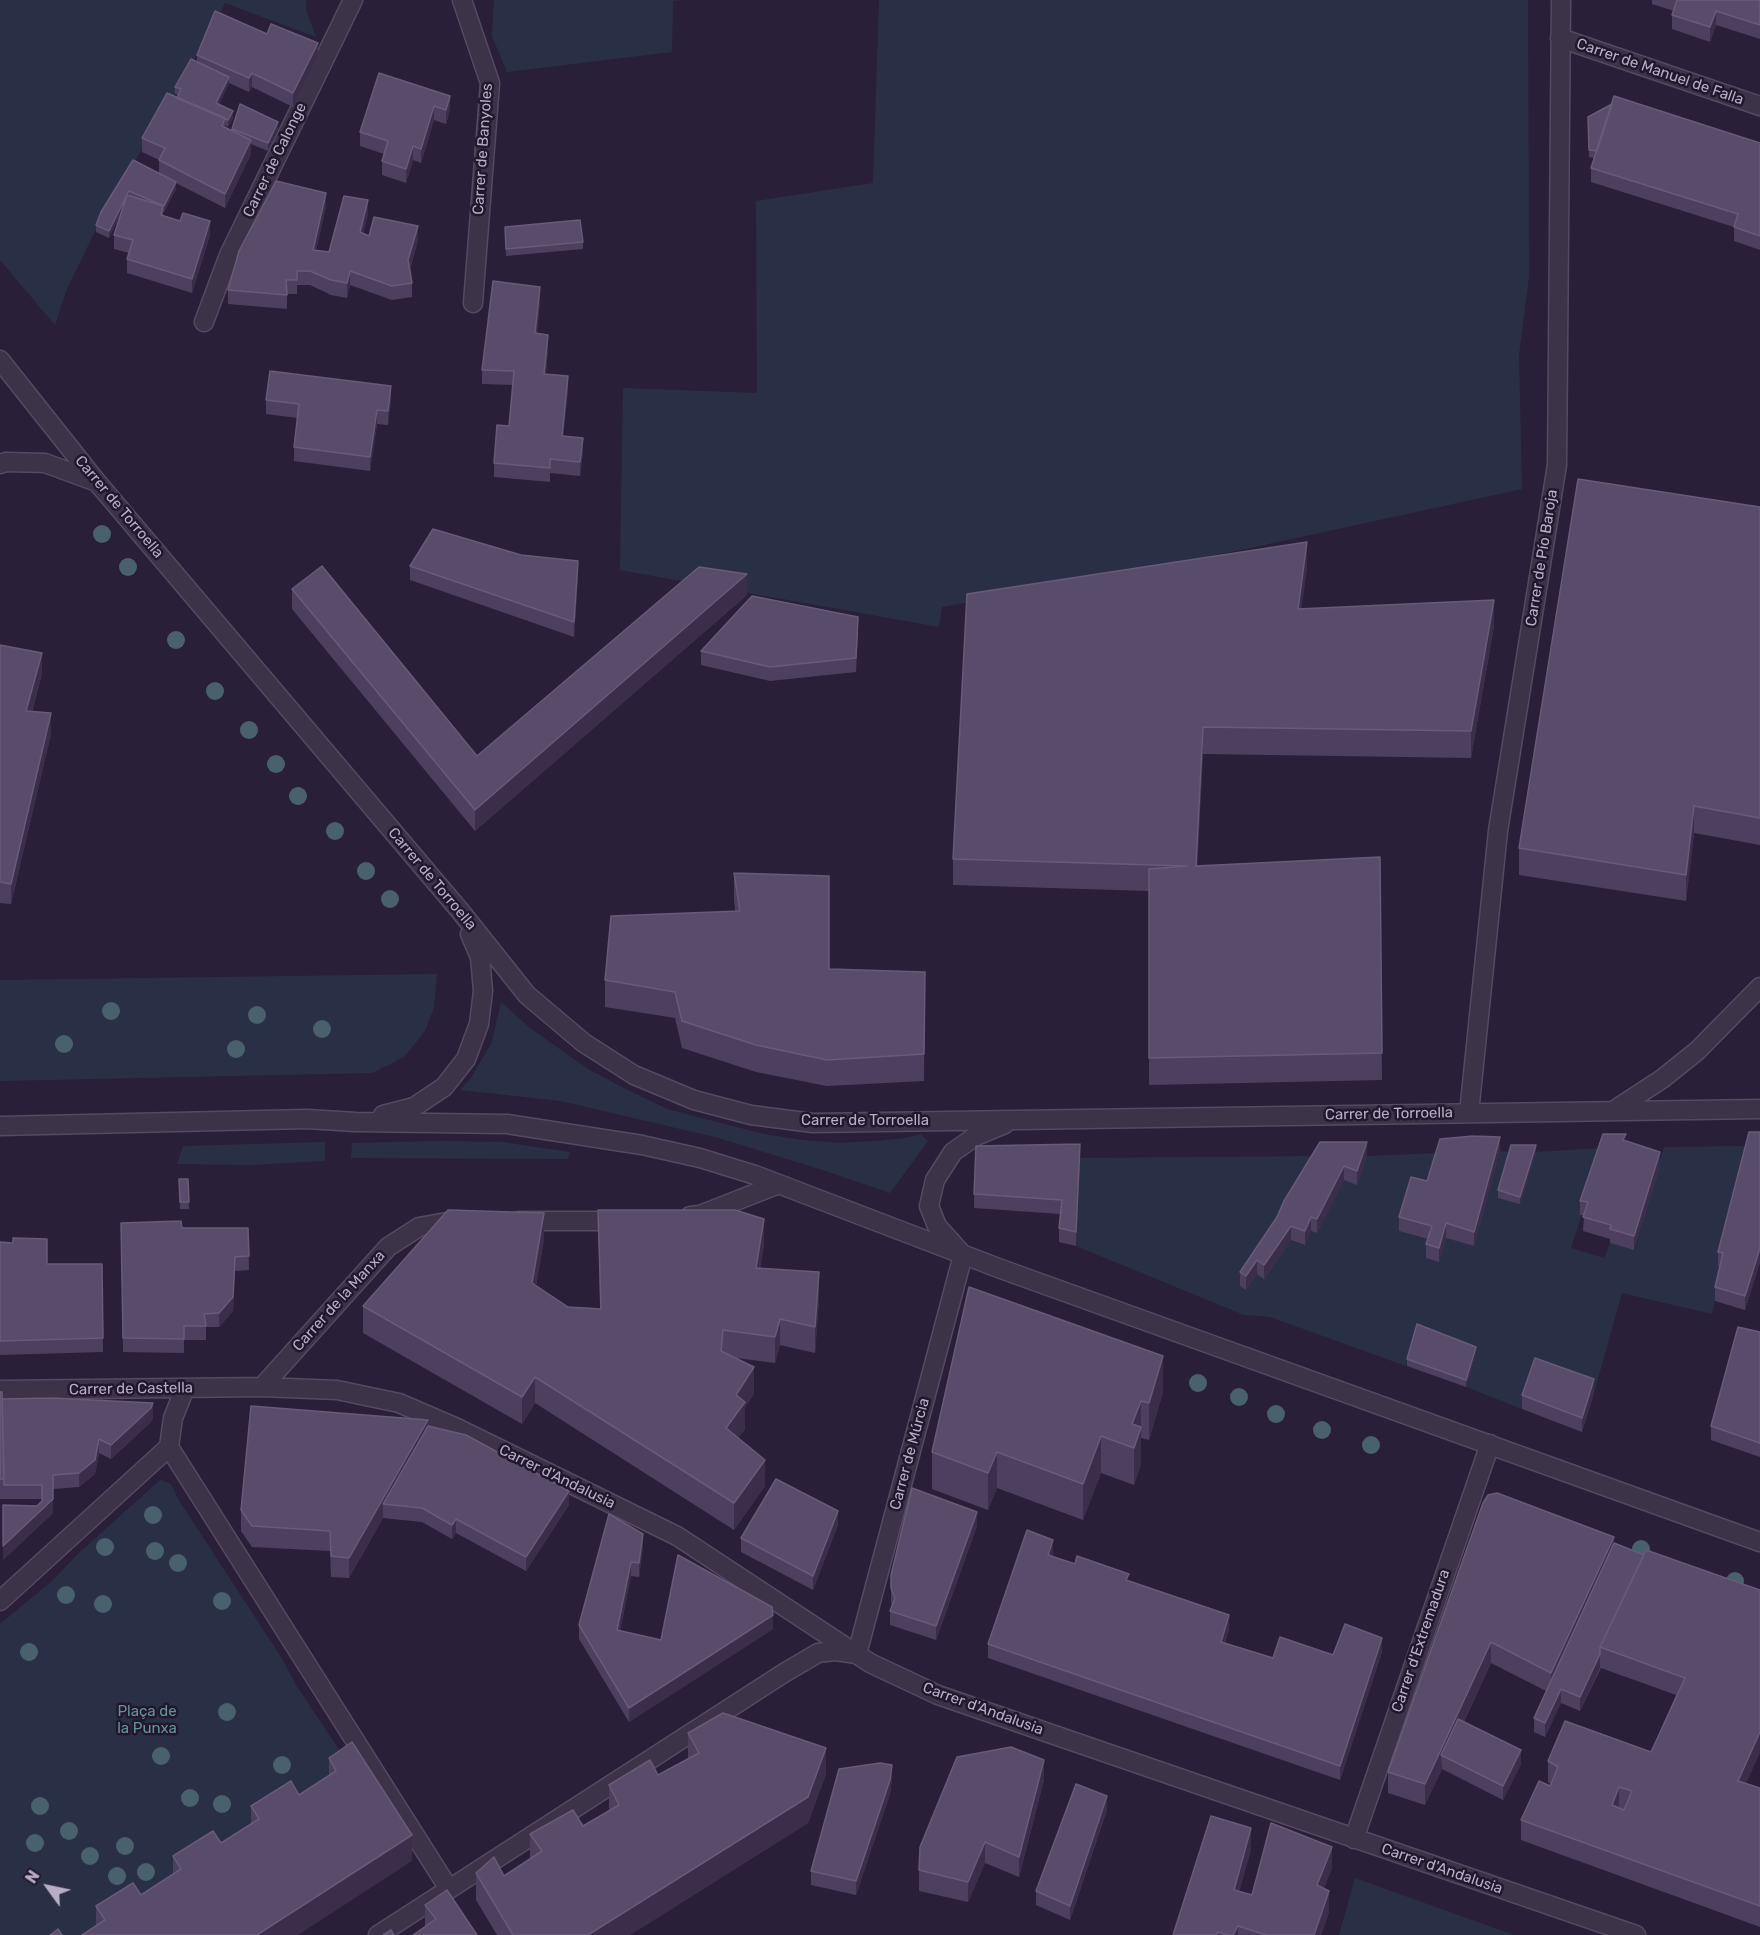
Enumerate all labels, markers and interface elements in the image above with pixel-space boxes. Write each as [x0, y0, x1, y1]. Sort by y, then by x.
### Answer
street label: Carrer de Manuel de Falla [1574, 35, 1746, 109]
street label: Carrer de Banyoles [469, 83, 497, 215]
street label: Carrer de Calonge [239, 100, 311, 220]
street label: Carrer de Torroella [71, 452, 167, 562]
street label: Carrer de Pío Baroja [1522, 488, 1562, 628]
street label: Carrer de Torroella [384, 824, 480, 934]
street label: Carrer de Torroella [1325, 1104, 1453, 1124]
street label: Carrer de Torroella [801, 1112, 929, 1130]
street label: Carrer de la Manxa [289, 1247, 389, 1355]
street label: Carrer de Castella [69, 1379, 193, 1399]
street label: Carrer de Múrcia [886, 1396, 934, 1512]
street label: Carrer d'Andalusia [496, 1441, 618, 1513]
street label: Carrer d'Extremadura [1388, 1567, 1454, 1715]
street label: Carrer d'Andalusia [920, 1679, 1046, 1739]
park label: Plaça de la Punxa [117, 1703, 177, 1738]
street label: Carrer d'Andalusia [1379, 1840, 1505, 1898]
north arrow [18, 1857, 78, 1917]
text: N [21, 1867, 44, 1887]

